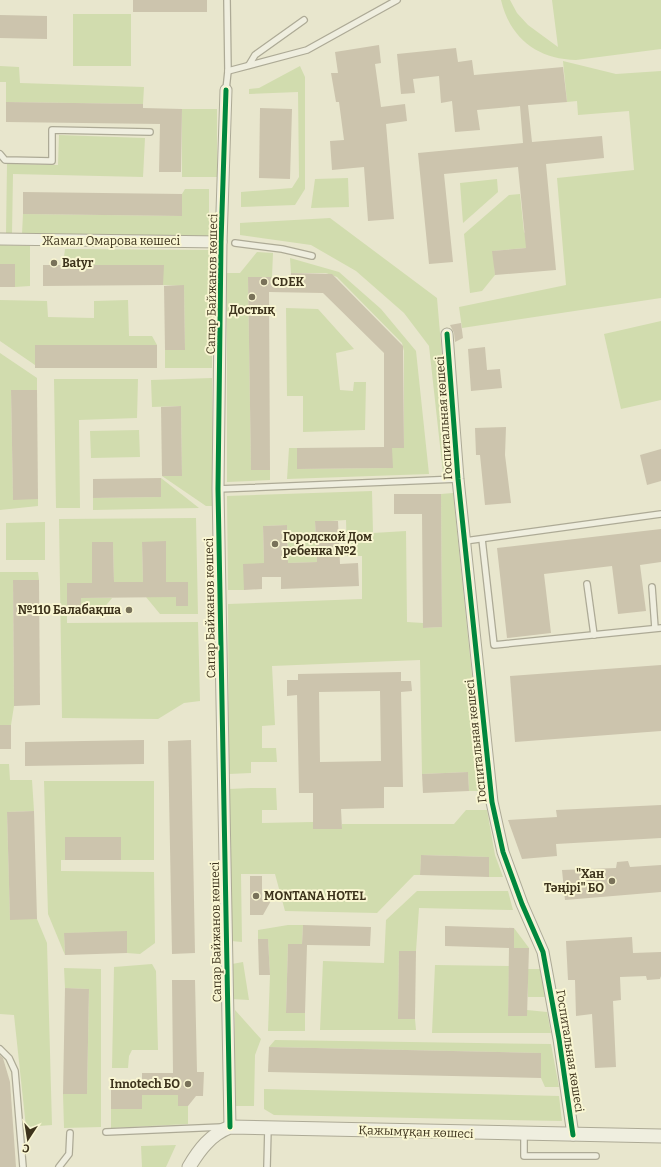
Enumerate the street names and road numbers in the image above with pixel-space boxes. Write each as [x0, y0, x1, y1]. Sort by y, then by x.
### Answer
street label: Сапар Байжанов көшесі [204, 213, 220, 354]
street label: Жамал Омарова көшесі [42, 234, 181, 248]
street label: Госпитальная көшесі [433, 355, 455, 480]
street label: Сапар Байжанов көшесі [202, 537, 218, 678]
street label: Госпитальная көшесі [463, 678, 489, 803]
street label: Сапар Байжанов көшесі [208, 861, 224, 1002]
street label: Госпитальная көшесі [553, 989, 587, 1114]
street label: Қажымұқан көшесі [358, 1123, 474, 1141]

